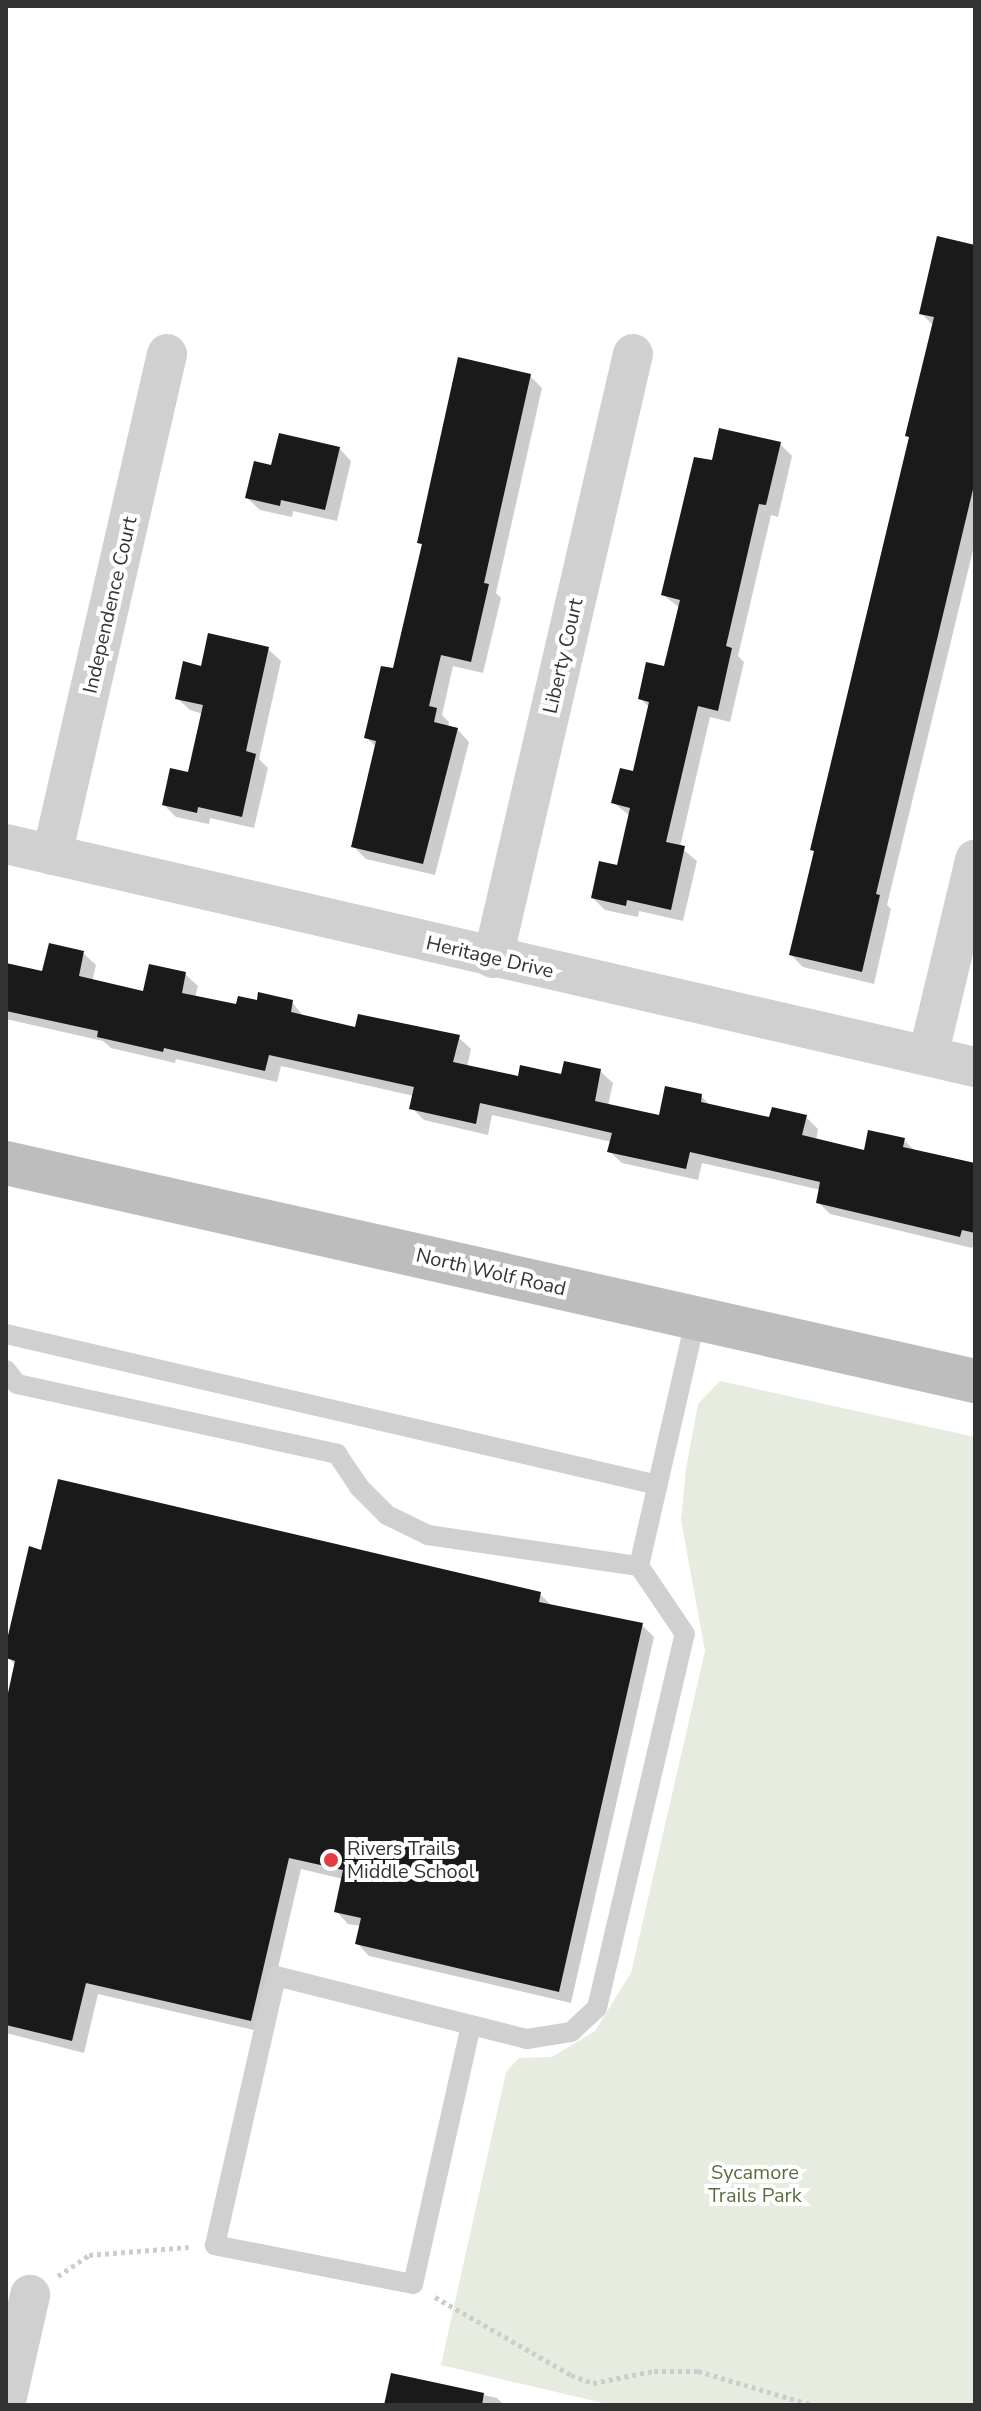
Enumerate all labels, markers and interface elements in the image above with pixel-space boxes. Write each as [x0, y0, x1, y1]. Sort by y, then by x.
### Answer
street label: Independence Court [78, 514, 142, 696]
street label: Liberty Court [538, 596, 588, 716]
street label: Heritage Drive [424, 931, 556, 983]
street label: North Wolf Road [414, 1243, 568, 1301]
place label: Rivers Trails Middle School [347, 1836, 475, 1883]
marker: Rivers Trails Middle School [322, 1851, 340, 1869]
park label: Sycamore Trails Park [708, 2160, 802, 2207]

